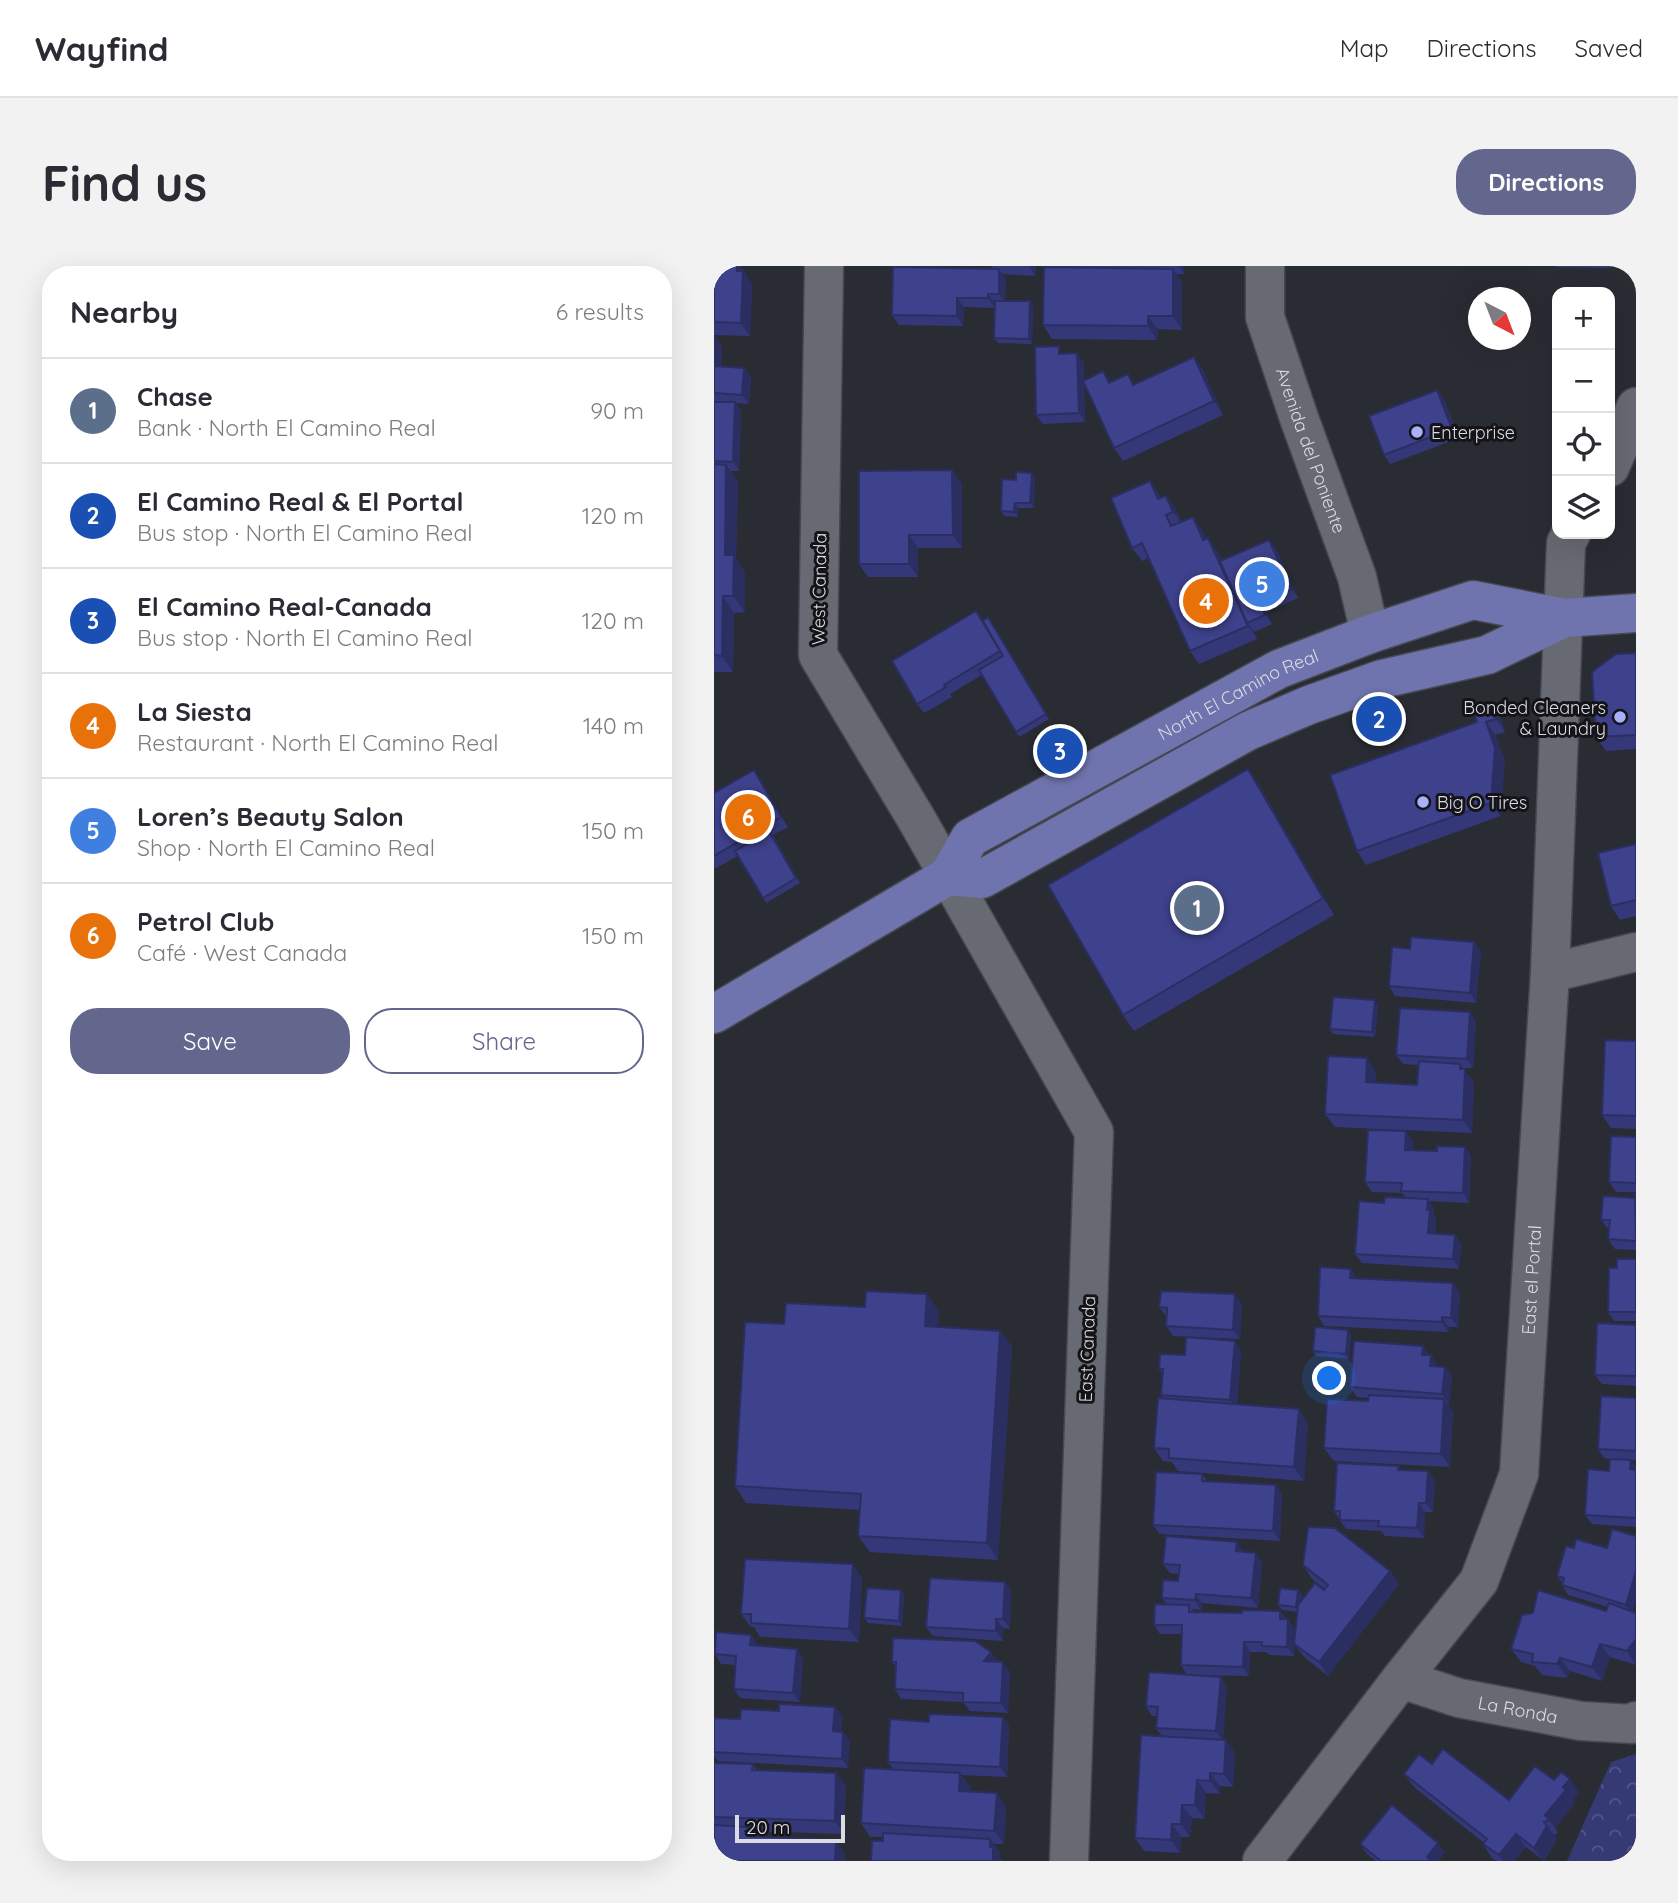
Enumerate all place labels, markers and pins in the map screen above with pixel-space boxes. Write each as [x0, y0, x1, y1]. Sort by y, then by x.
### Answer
place label: Enterprise [1431, 421, 1515, 444]
marker: Enterprise [1409, 424, 1425, 440]
pin: 5 [1239, 558, 1285, 610]
pin: 4 [1183, 575, 1229, 627]
pin: 2 [1356, 693, 1402, 745]
place label: Bonded Cleaners & Laundry [1463, 696, 1606, 740]
marker: Bonded Cleaners & Laundry [1612, 709, 1628, 725]
pin: 3 [1037, 725, 1083, 777]
pin: 6 [725, 791, 771, 843]
place label: Big O Tires [1437, 791, 1527, 814]
marker: Big O Tires [1415, 794, 1431, 810]
pin: 1 [1174, 882, 1220, 934]

